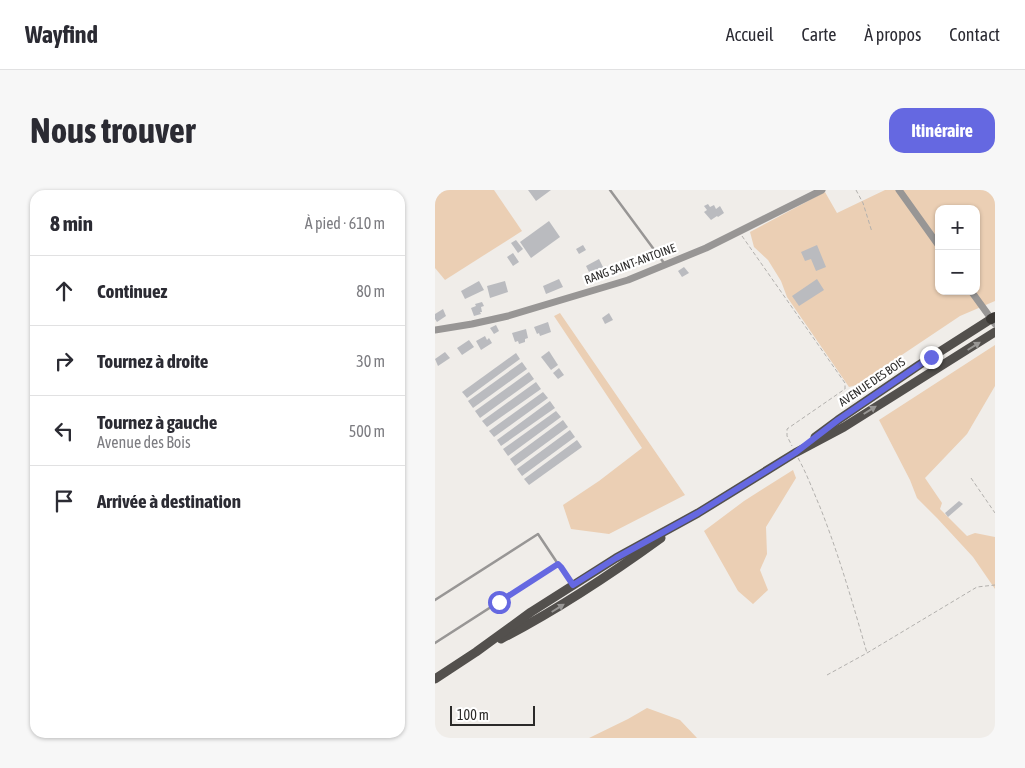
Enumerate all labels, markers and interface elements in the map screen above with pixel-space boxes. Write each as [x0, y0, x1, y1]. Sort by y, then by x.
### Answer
text: Wayfind [25, 21, 98, 48]
text: Accueil [726, 24, 774, 45]
text: Carte [802, 24, 836, 45]
text: À propos [864, 24, 921, 45]
text: Contact [949, 24, 1000, 45]
button: Itinéraire [889, 108, 995, 153]
text: Nous trouver [30, 110, 195, 150]
map controls [935, 205, 980, 295]
button: + [935, 205, 980, 250]
text: 8 min [50, 211, 93, 235]
text: À pied · 610 m [305, 214, 385, 232]
street label: RANG SAINT-ANTOINE [583, 241, 677, 287]
button: − [935, 250, 980, 295]
icon: ahead [50, 277, 78, 305]
text: Continuez [97, 280, 167, 302]
text: 80 m [356, 282, 385, 300]
one-way arrow [968, 341, 981, 350]
route end [920, 346, 943, 369]
icon: right [50, 347, 78, 375]
text: Tournez à droite [97, 350, 208, 372]
text: 30 m [356, 352, 385, 370]
street label: AVENUE DES BOIS [836, 355, 908, 409]
one-way arrow [864, 406, 877, 415]
text: Tournez à gauche [97, 411, 217, 433]
icon: left [50, 417, 78, 445]
text: 500 m [349, 422, 385, 440]
text: Avenue des Bois [97, 433, 191, 451]
icon: arrive [50, 487, 78, 515]
text: Arrivée à destination [97, 490, 241, 512]
route start [488, 591, 511, 614]
one-way arrow [551, 603, 564, 612]
scale bar [450, 703, 535, 726]
text: 100 m [457, 707, 489, 723]

